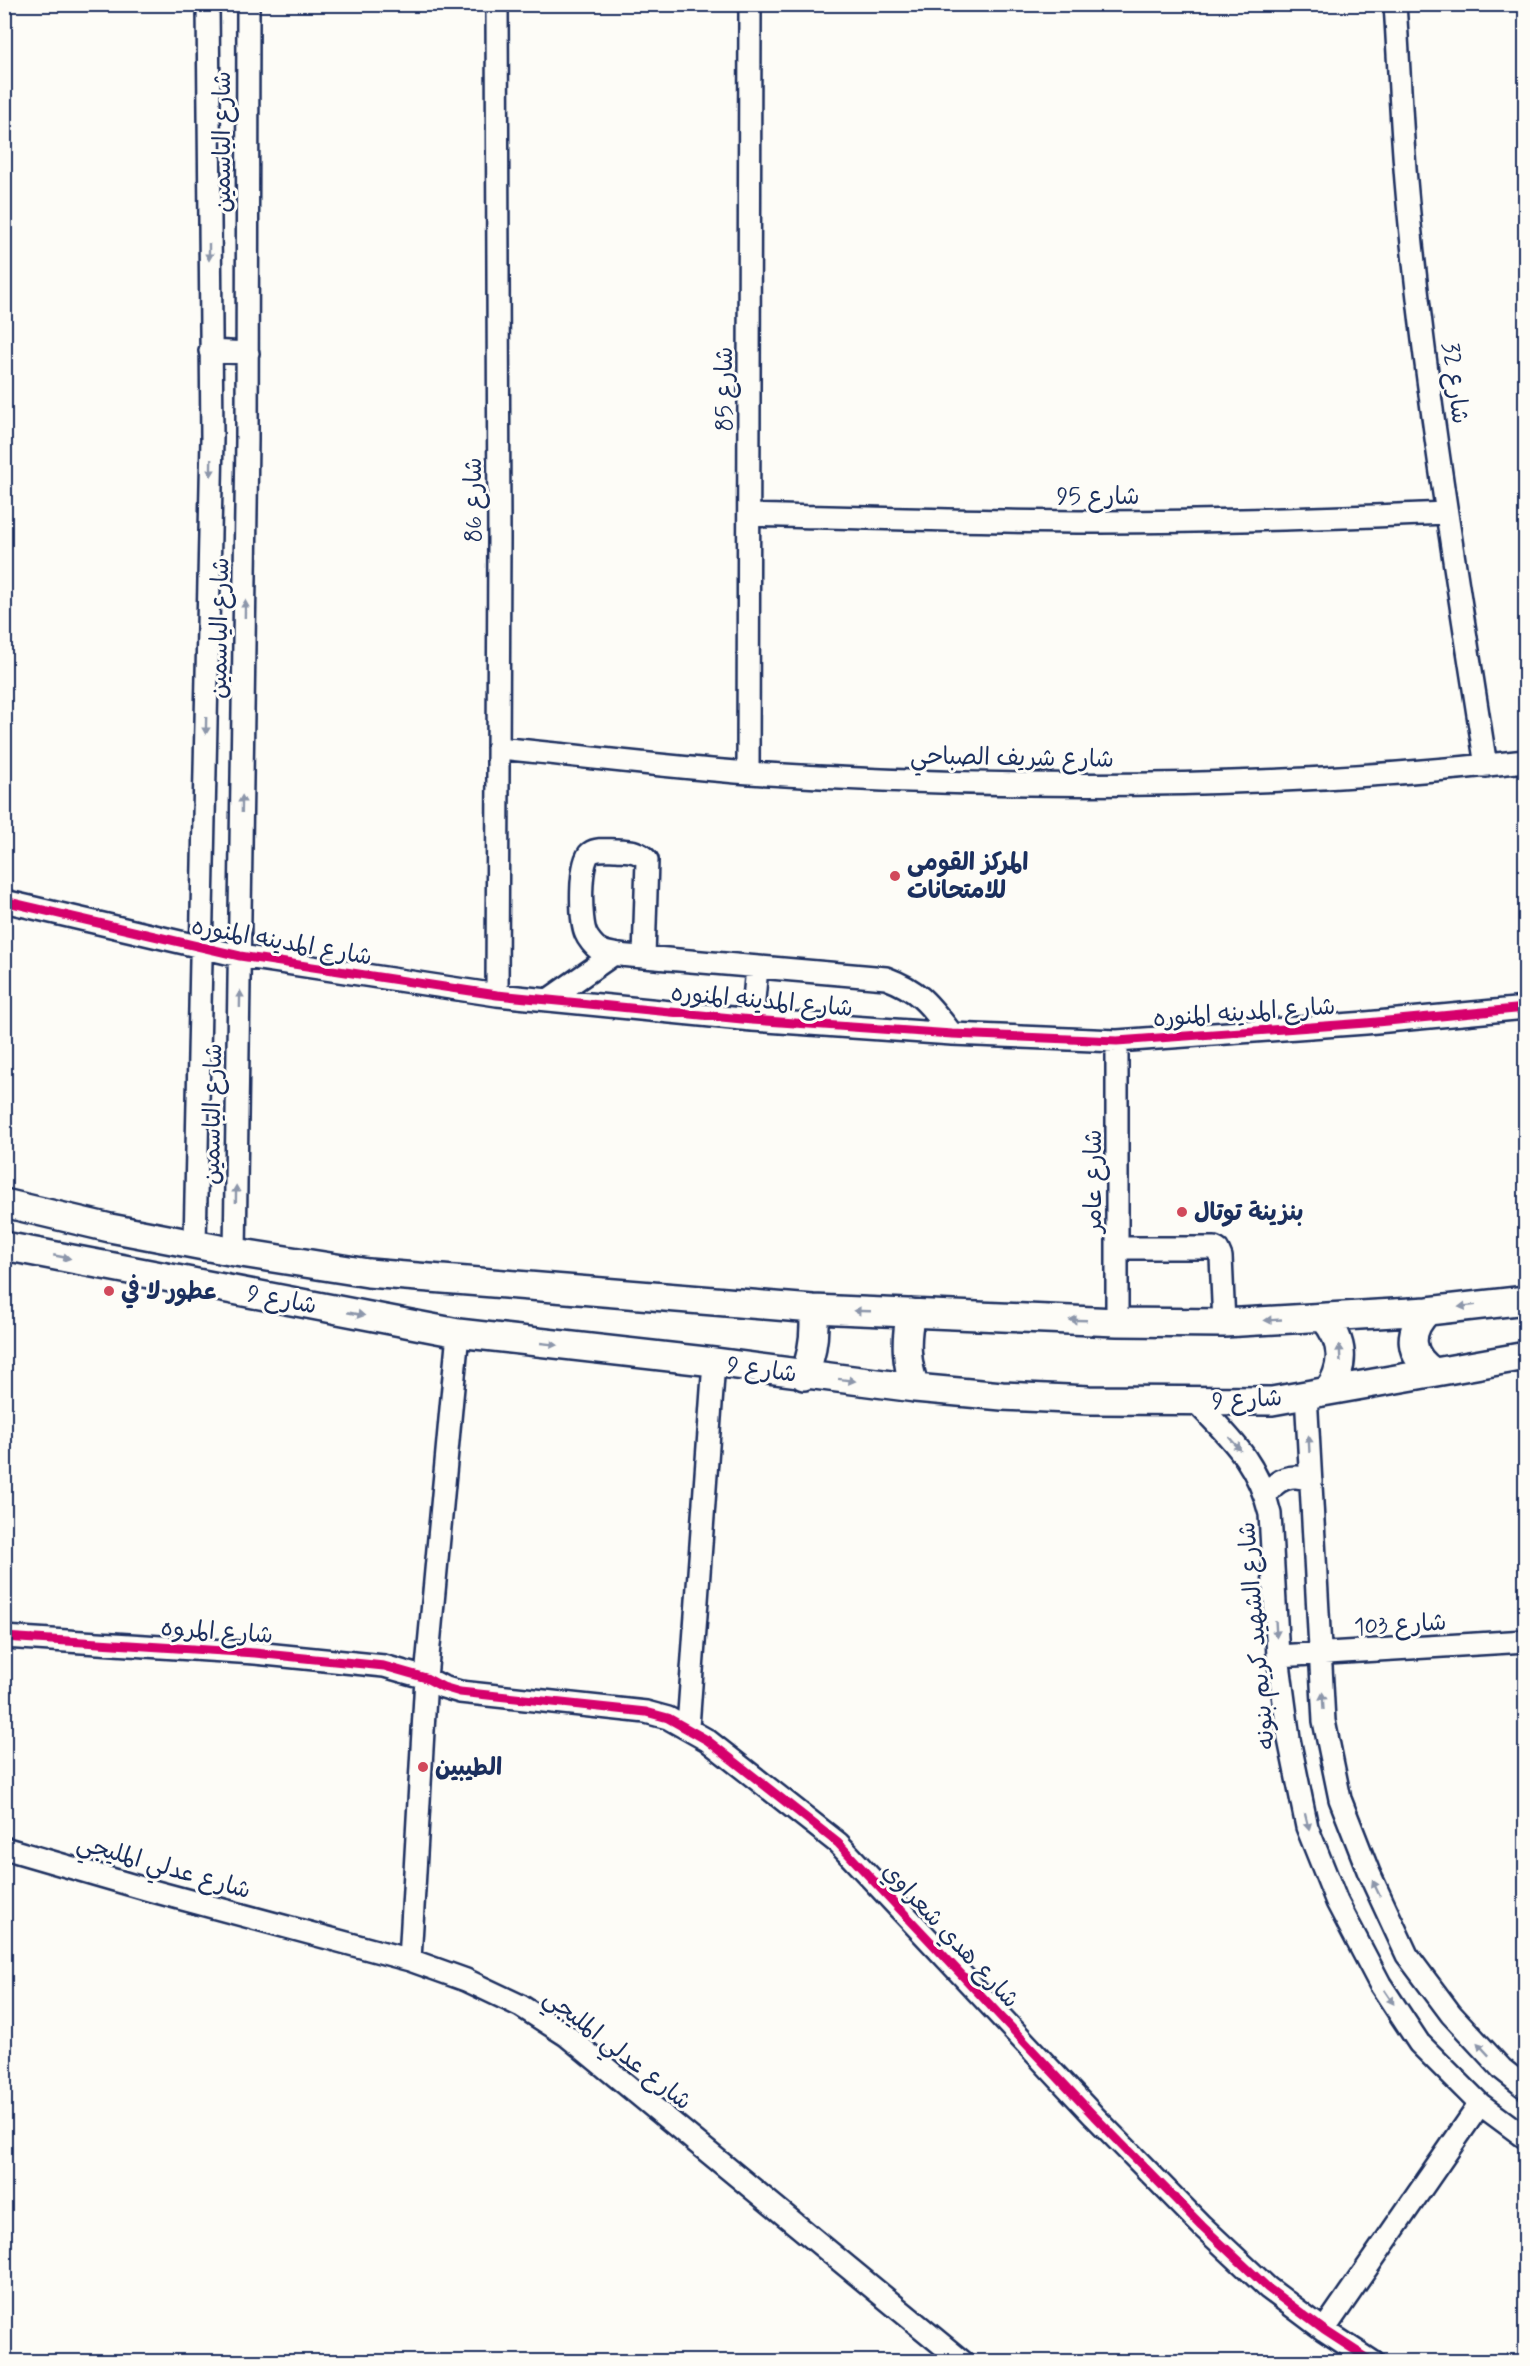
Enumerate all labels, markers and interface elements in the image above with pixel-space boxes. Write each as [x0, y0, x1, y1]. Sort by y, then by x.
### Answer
street label: شارع الياسمين [208, 71, 239, 213]
one-way arrow [204, 242, 214, 261]
street label: شارع 32 [1434, 341, 1475, 426]
street label: شارع 85 [710, 347, 741, 431]
street label: شارع 86 [459, 457, 490, 543]
one-way arrow [207, 458, 216, 477]
street label: شارع 95 [1057, 482, 1140, 513]
street label: شارع الياسمين [204, 557, 237, 699]
one-way arrow [240, 599, 250, 618]
one-way arrow [201, 716, 211, 735]
street label: شارع شريف الصباحي [910, 741, 1114, 780]
one-way arrow [238, 794, 247, 813]
place label: المركز القومى للامتحانات [907, 848, 1028, 907]
marker: المركز القومى للامتحانات [888, 869, 902, 883]
street label: شارع المدينه المنوره [189, 911, 374, 974]
street label: شارع المدينه المنوره [669, 978, 854, 1025]
one-way arrow [235, 989, 244, 1008]
street label: شارع المدينه المنوره [1152, 992, 1336, 1035]
street label: شارع الياسمين [197, 1043, 230, 1185]
street label: شارع عامر [1079, 1129, 1110, 1235]
one-way arrow [232, 1184, 241, 1203]
place label: بنزينة توتال [1194, 1198, 1303, 1229]
marker: بنزينة توتال [1175, 1205, 1189, 1219]
one-way arrow [53, 1253, 72, 1262]
place label: عطور لا في [121, 1274, 218, 1309]
street label: شارع 9 [244, 1279, 319, 1322]
marker: عطور لا في [102, 1284, 116, 1298]
one-way arrow [1458, 1302, 1477, 1311]
one-way arrow [853, 1307, 872, 1316]
one-way arrow [347, 1310, 366, 1319]
one-way arrow [1069, 1315, 1088, 1325]
one-way arrow [1263, 1316, 1282, 1325]
one-way arrow [540, 1339, 559, 1349]
one-way arrow [1335, 1344, 1344, 1363]
street label: شارع 9 [725, 1350, 799, 1391]
one-way arrow [837, 1376, 856, 1385]
street label: شارع 9 [1211, 1383, 1283, 1418]
one-way arrow [1304, 1434, 1313, 1453]
one-way arrow [1228, 1436, 1241, 1451]
street label: شارع الشهيد كريم بنونه [1232, 1520, 1284, 1751]
street label: شارع 103 [1353, 1608, 1447, 1643]
street label: شارع المروه [160, 1613, 274, 1652]
one-way arrow [1272, 1620, 1281, 1639]
one-way arrow [1318, 1692, 1327, 1711]
place label: الطيبين [435, 1753, 502, 1784]
marker: الطيبين [416, 1760, 430, 1774]
one-way arrow [1302, 1812, 1312, 1831]
street label: شارع عدلي المليجي [72, 1828, 254, 1911]
street label: شارع هدي شعراوي [875, 1857, 1025, 2015]
one-way arrow [1371, 1879, 1380, 1896]
street label: شارع عدلي المليجي [534, 1983, 697, 2121]
one-way arrow [1384, 1989, 1395, 2006]
one-way arrow [1476, 2041, 1490, 2056]

